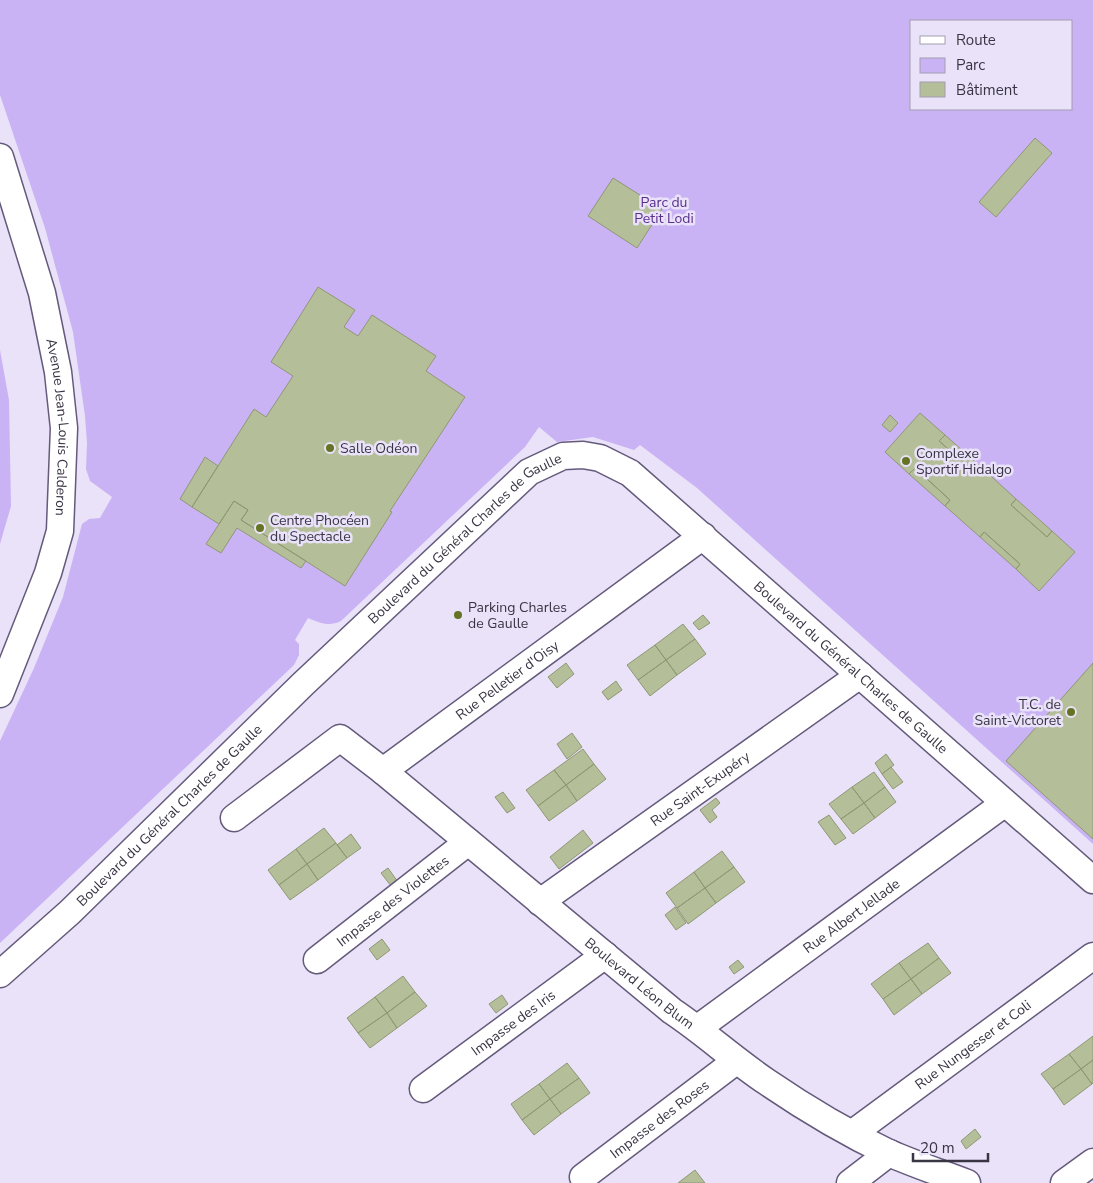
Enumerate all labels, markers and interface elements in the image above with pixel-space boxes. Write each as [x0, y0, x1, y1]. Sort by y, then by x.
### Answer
legend [910, 20, 1073, 110]
text: Route [956, 30, 996, 50]
text: Parc [956, 55, 985, 75]
text: Bâtiment [956, 80, 1018, 100]
park label: Parc du Petit Lodi [634, 193, 694, 228]
street label: Avenue Jean-Louis Calderon [41, 337, 73, 516]
place label: Salle Odéon [340, 439, 417, 458]
marker: Salle Odéon [324, 442, 336, 454]
place label: Complexe Sportif Hidalgo [916, 444, 1012, 479]
street label: Boulevard du Général Charles de Gaulle [364, 449, 565, 628]
marker: Complexe Sportif Hidalgo [900, 455, 912, 467]
place label: Centre Phocéen du Spectacle [270, 511, 369, 546]
marker: Centre Phocéen du Spectacle [254, 522, 266, 534]
street label: Boulevard du Général Charles de Gaulle [749, 577, 952, 758]
place label: Parking Charles de Gaulle [468, 598, 567, 633]
marker: Parking Charles de Gaulle [452, 609, 464, 621]
street label: Rue Pelletier d'Oisy [452, 636, 563, 724]
place label: T.C. de Saint-Victoret [974, 695, 1061, 730]
marker: T.C. de Saint-Victoret [1065, 706, 1077, 718]
street label: Boulevard du Général Charles de Gaulle [72, 720, 266, 911]
street label: Rue Saint-Exupéry [647, 747, 754, 831]
street label: Impasse des Violettes [333, 851, 453, 951]
street label: Rue Albert Jellade [799, 874, 904, 958]
street label: Boulevard Léon Blum [581, 934, 698, 1034]
street label: Impasse des Iris [467, 985, 560, 1060]
street label: Rue Nungesser et Coli [911, 996, 1035, 1094]
street label: Impasse des Roses [606, 1076, 713, 1163]
scale bar [913, 1130, 988, 1162]
text: 20 m [920, 1138, 955, 1158]

